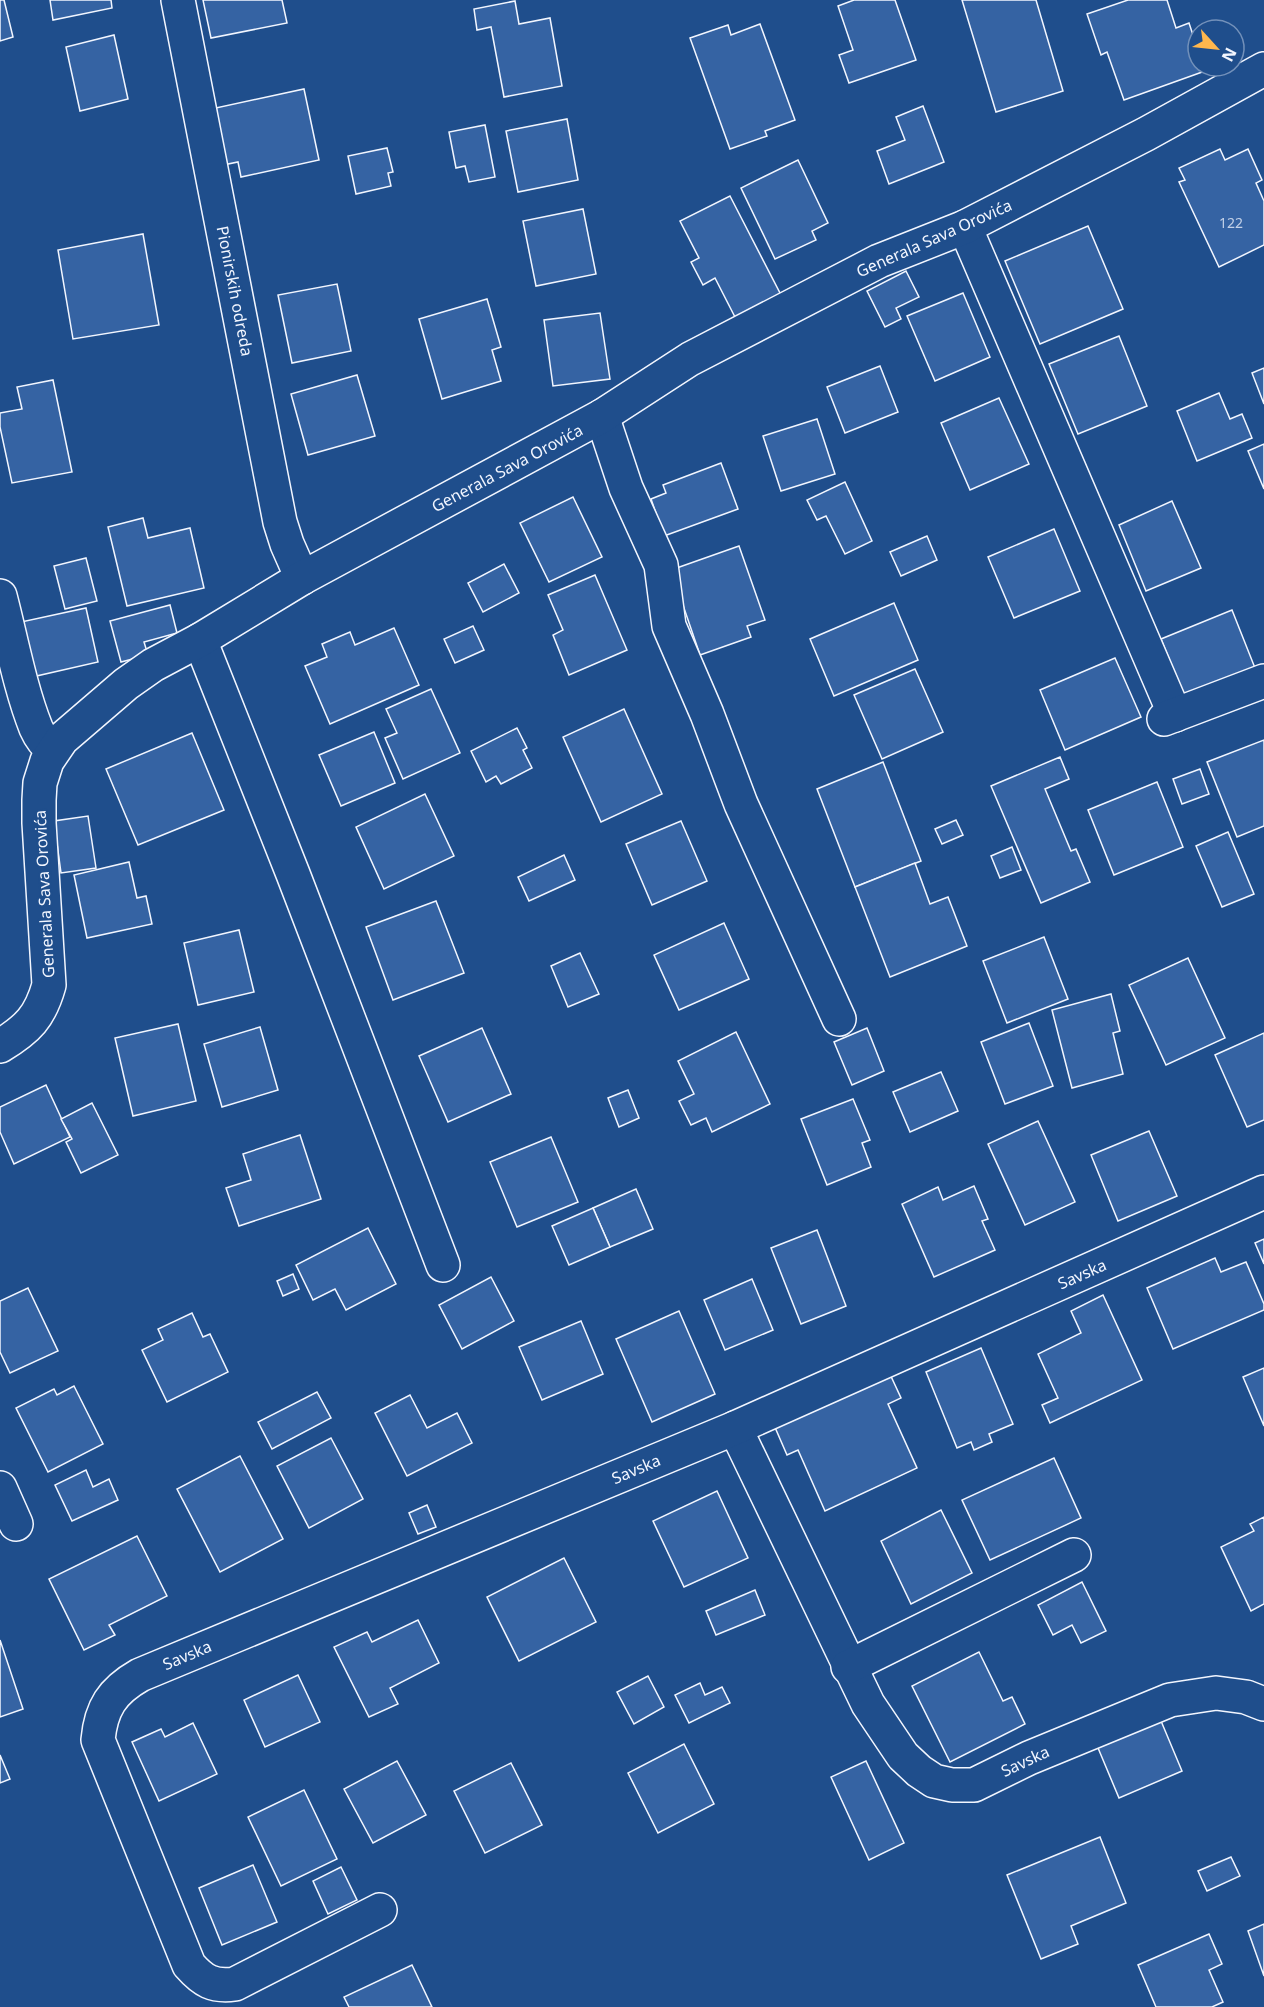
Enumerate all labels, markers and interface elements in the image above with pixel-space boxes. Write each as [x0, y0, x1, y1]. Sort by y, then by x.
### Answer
north arrow [1186, 18, 1246, 78]
text: N [1217, 44, 1242, 66]
street label: Generala Sava Orovića [853, 194, 1015, 282]
house number: 122 [1219, 213, 1243, 232]
street label: Pionirskih odreda [212, 224, 258, 358]
street label: Generala Sava Orovića [428, 419, 586, 517]
street label: Generala Sava Orovića [29, 809, 59, 979]
street label: Savska [1054, 1254, 1110, 1294]
street label: Savska [608, 1449, 664, 1489]
street label: Savska [159, 1635, 215, 1675]
street label: Savska [997, 1740, 1053, 1782]

